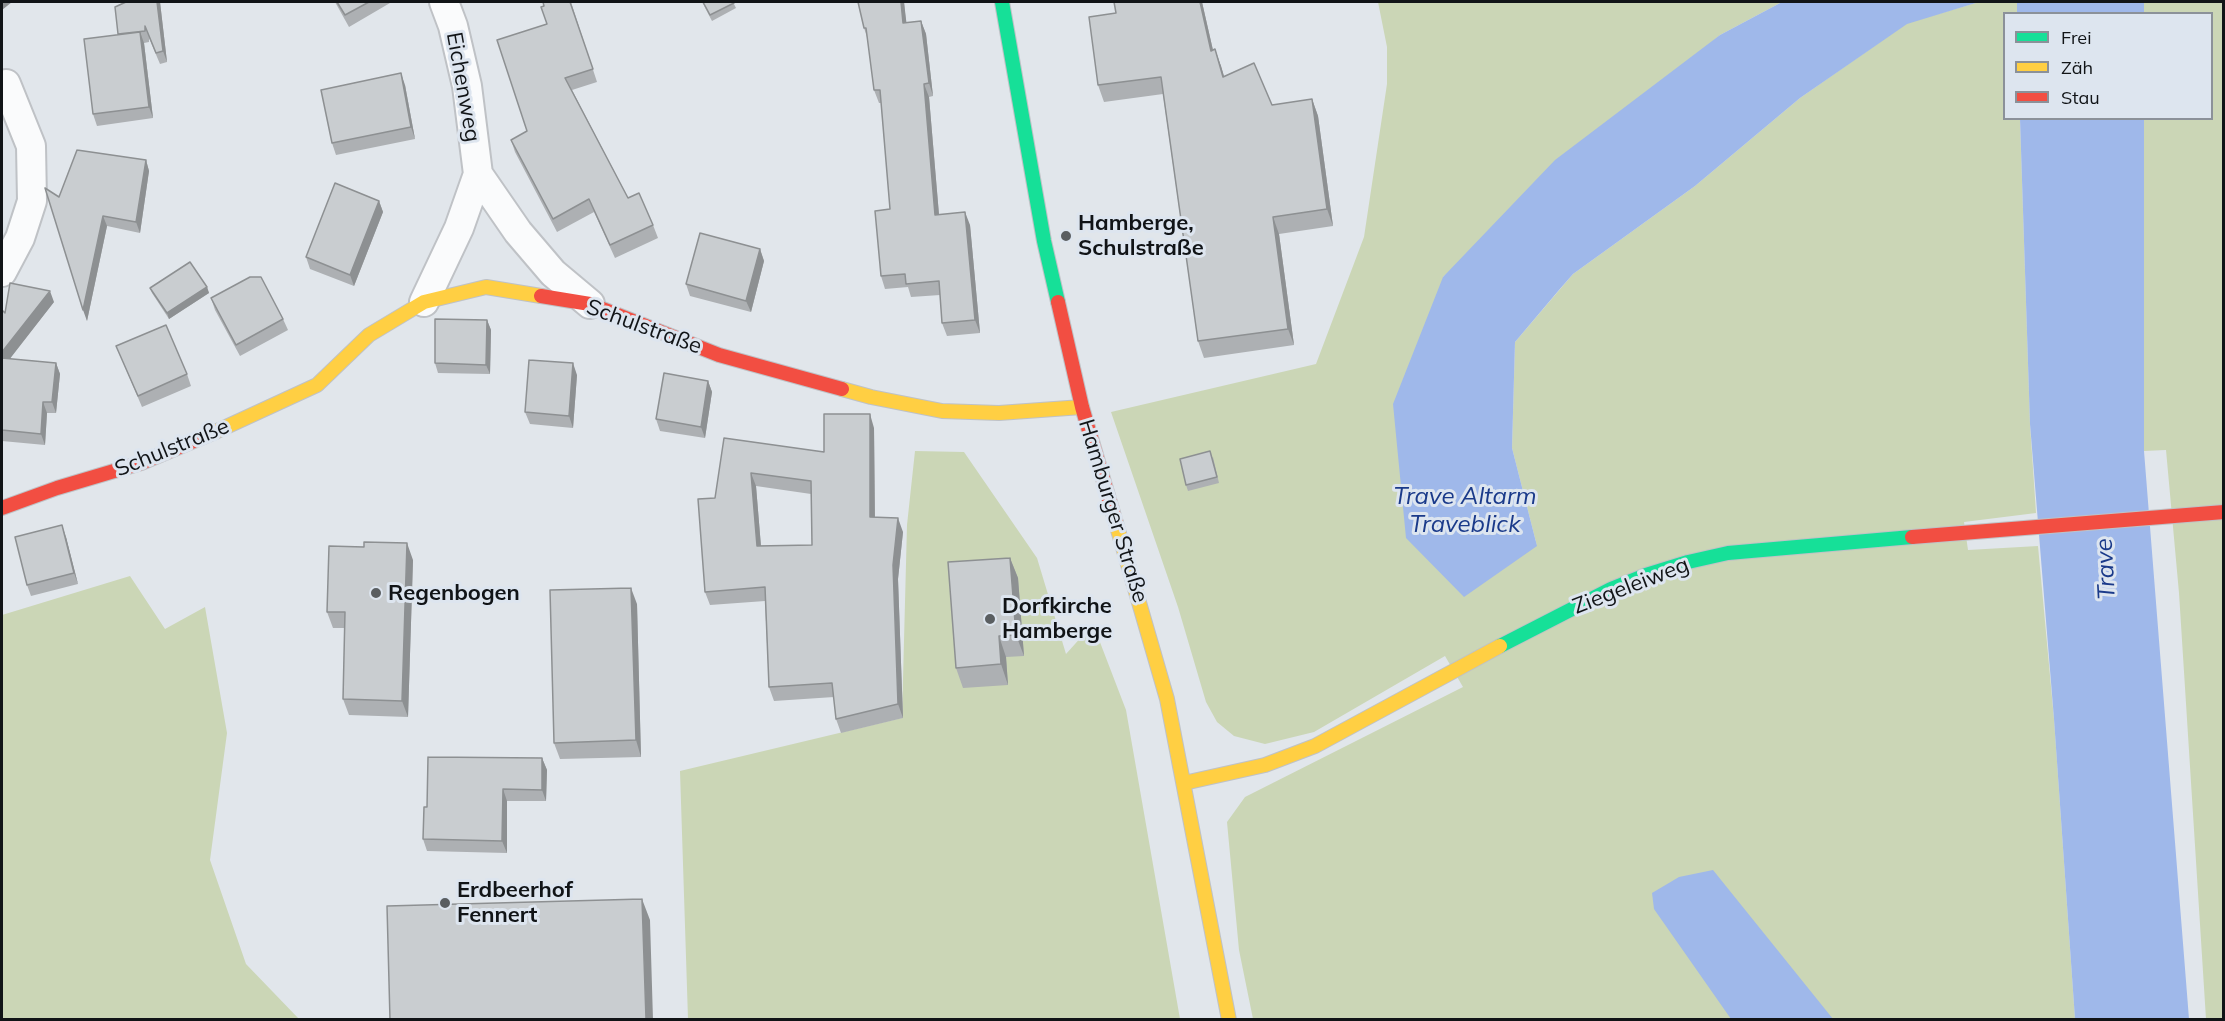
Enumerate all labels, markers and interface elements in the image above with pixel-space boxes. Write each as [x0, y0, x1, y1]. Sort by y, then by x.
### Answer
legend [2003, 12, 2213, 120]
text: Frei [2061, 26, 2091, 49]
street label: Eichenweg [440, 30, 486, 144]
text: Zäh [2061, 56, 2093, 79]
text: Stau [2061, 86, 2100, 109]
place label: Hamberge, Schulstraße [1078, 210, 1204, 262]
marker: Hamberge, Schulstraße [1059, 229, 1073, 243]
street label: Schulstraße [583, 294, 705, 360]
street label: Schulstraße [111, 413, 233, 483]
street label: Hamburger Straße [1073, 416, 1153, 606]
water label: Trave Altarm Traveblick [1393, 483, 1537, 539]
water label: Trave [2090, 538, 2122, 600]
street label: Ziegeleiweg [1569, 552, 1693, 620]
place label: Regenbogen [388, 580, 520, 606]
marker: Regenbogen [369, 586, 383, 600]
place label: Dorfkirche Hamberge [1002, 593, 1112, 644]
marker: Dorfkirche Hamberge [983, 612, 997, 626]
place label: Erdbeerhof Fennert [457, 877, 573, 928]
marker: Erdbeerhof Fennert [438, 896, 452, 910]

